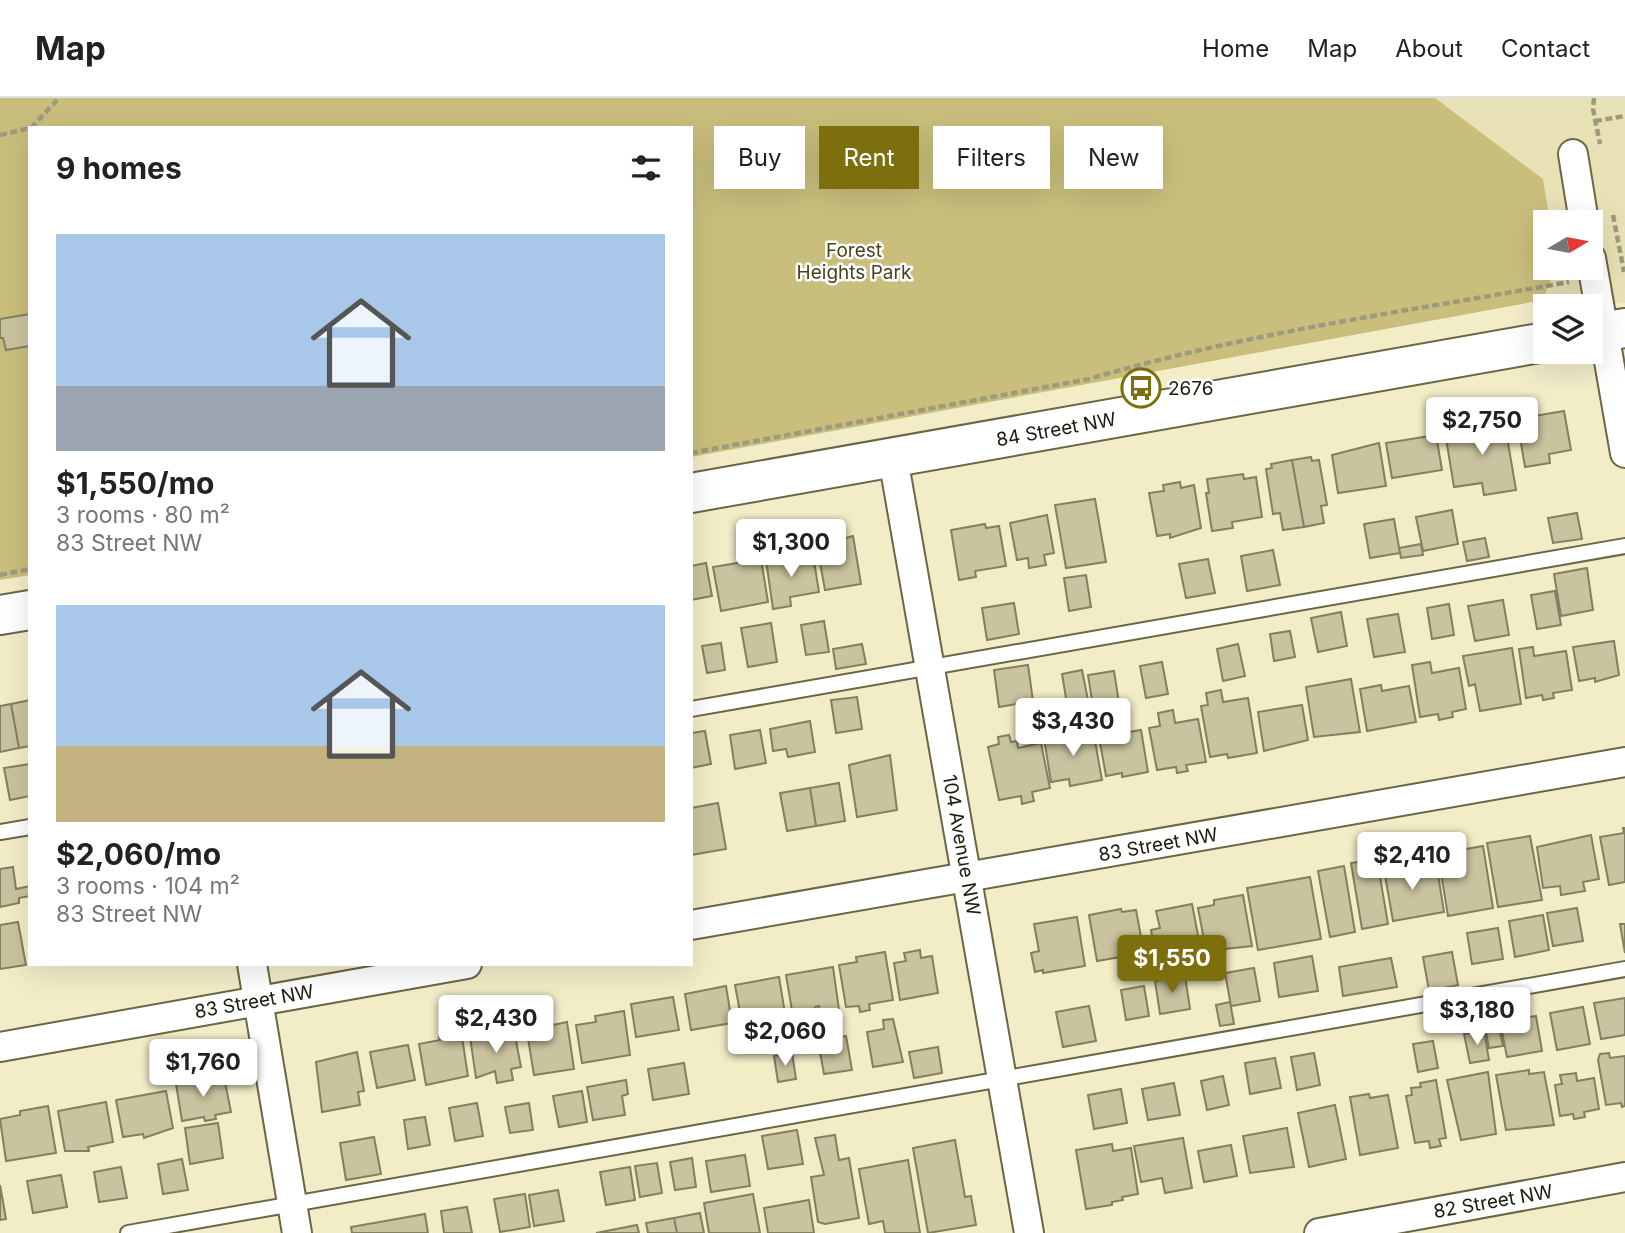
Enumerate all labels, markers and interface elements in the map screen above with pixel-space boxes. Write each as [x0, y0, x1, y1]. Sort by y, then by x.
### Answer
text: Map [35, 28, 106, 68]
text: Home [1202, 34, 1269, 63]
text: Map [1307, 34, 1357, 63]
text: About [1395, 34, 1463, 63]
text: Contact [1501, 34, 1590, 63]
chip: Buy [714, 126, 805, 189]
chip: Rent [819, 126, 919, 189]
chip: Filters [933, 126, 1050, 189]
chip: New [1064, 126, 1163, 189]
icon: filters [627, 149, 665, 187]
text: 9 homes [56, 150, 182, 186]
north arrow [1533, 210, 1603, 280]
map controls [1533, 210, 1603, 364]
park label: Forest Heights Park [797, 239, 912, 284]
icon: home [298, 280, 424, 406]
button: layers [1533, 294, 1603, 364]
bus stop icon: 2676 [1120, 367, 1162, 409]
place label: 2676 [1168, 377, 1214, 400]
pin: $2,750 [1425, 398, 1539, 457]
text: $2,750 [1442, 406, 1522, 434]
street label: 84 Street NW [994, 408, 1118, 451]
text: $1,550/mo [56, 465, 214, 501]
text: 3 rooms · 80 m² [56, 501, 230, 529]
pin: $1,300 [734, 519, 848, 579]
text: $1,300 [752, 528, 830, 556]
text: 83 Street NW [56, 529, 202, 557]
icon: home [298, 651, 424, 777]
pin: $3,430 [1016, 698, 1130, 758]
text: $3,430 [1031, 707, 1115, 735]
street label: 104 Avenue NW [938, 773, 985, 917]
street label: 83 Street NW [1097, 823, 1220, 866]
pin: $2,410 [1355, 832, 1469, 892]
text: $2,060/mo [56, 836, 221, 872]
text: $2,410 [1373, 841, 1451, 869]
text: 3 rooms · 104 m² [56, 872, 240, 900]
text: 83 Street NW [56, 900, 202, 928]
pin: $1,550 [1115, 936, 1229, 995]
text: $1,550 [1133, 944, 1211, 972]
street label: 83 Street NW [193, 980, 316, 1023]
pin: $3,180 [1420, 988, 1534, 1047]
pin: $2,430 [439, 996, 553, 1055]
text: $3,180 [1439, 996, 1515, 1024]
text: $2,430 [454, 1004, 538, 1032]
pin: $2,060 [728, 1009, 842, 1068]
text: $2,060 [744, 1017, 826, 1045]
pin: $1,760 [146, 1040, 260, 1099]
text: $1,760 [165, 1048, 241, 1076]
street label: 82 Street NW [1432, 1180, 1555, 1223]

